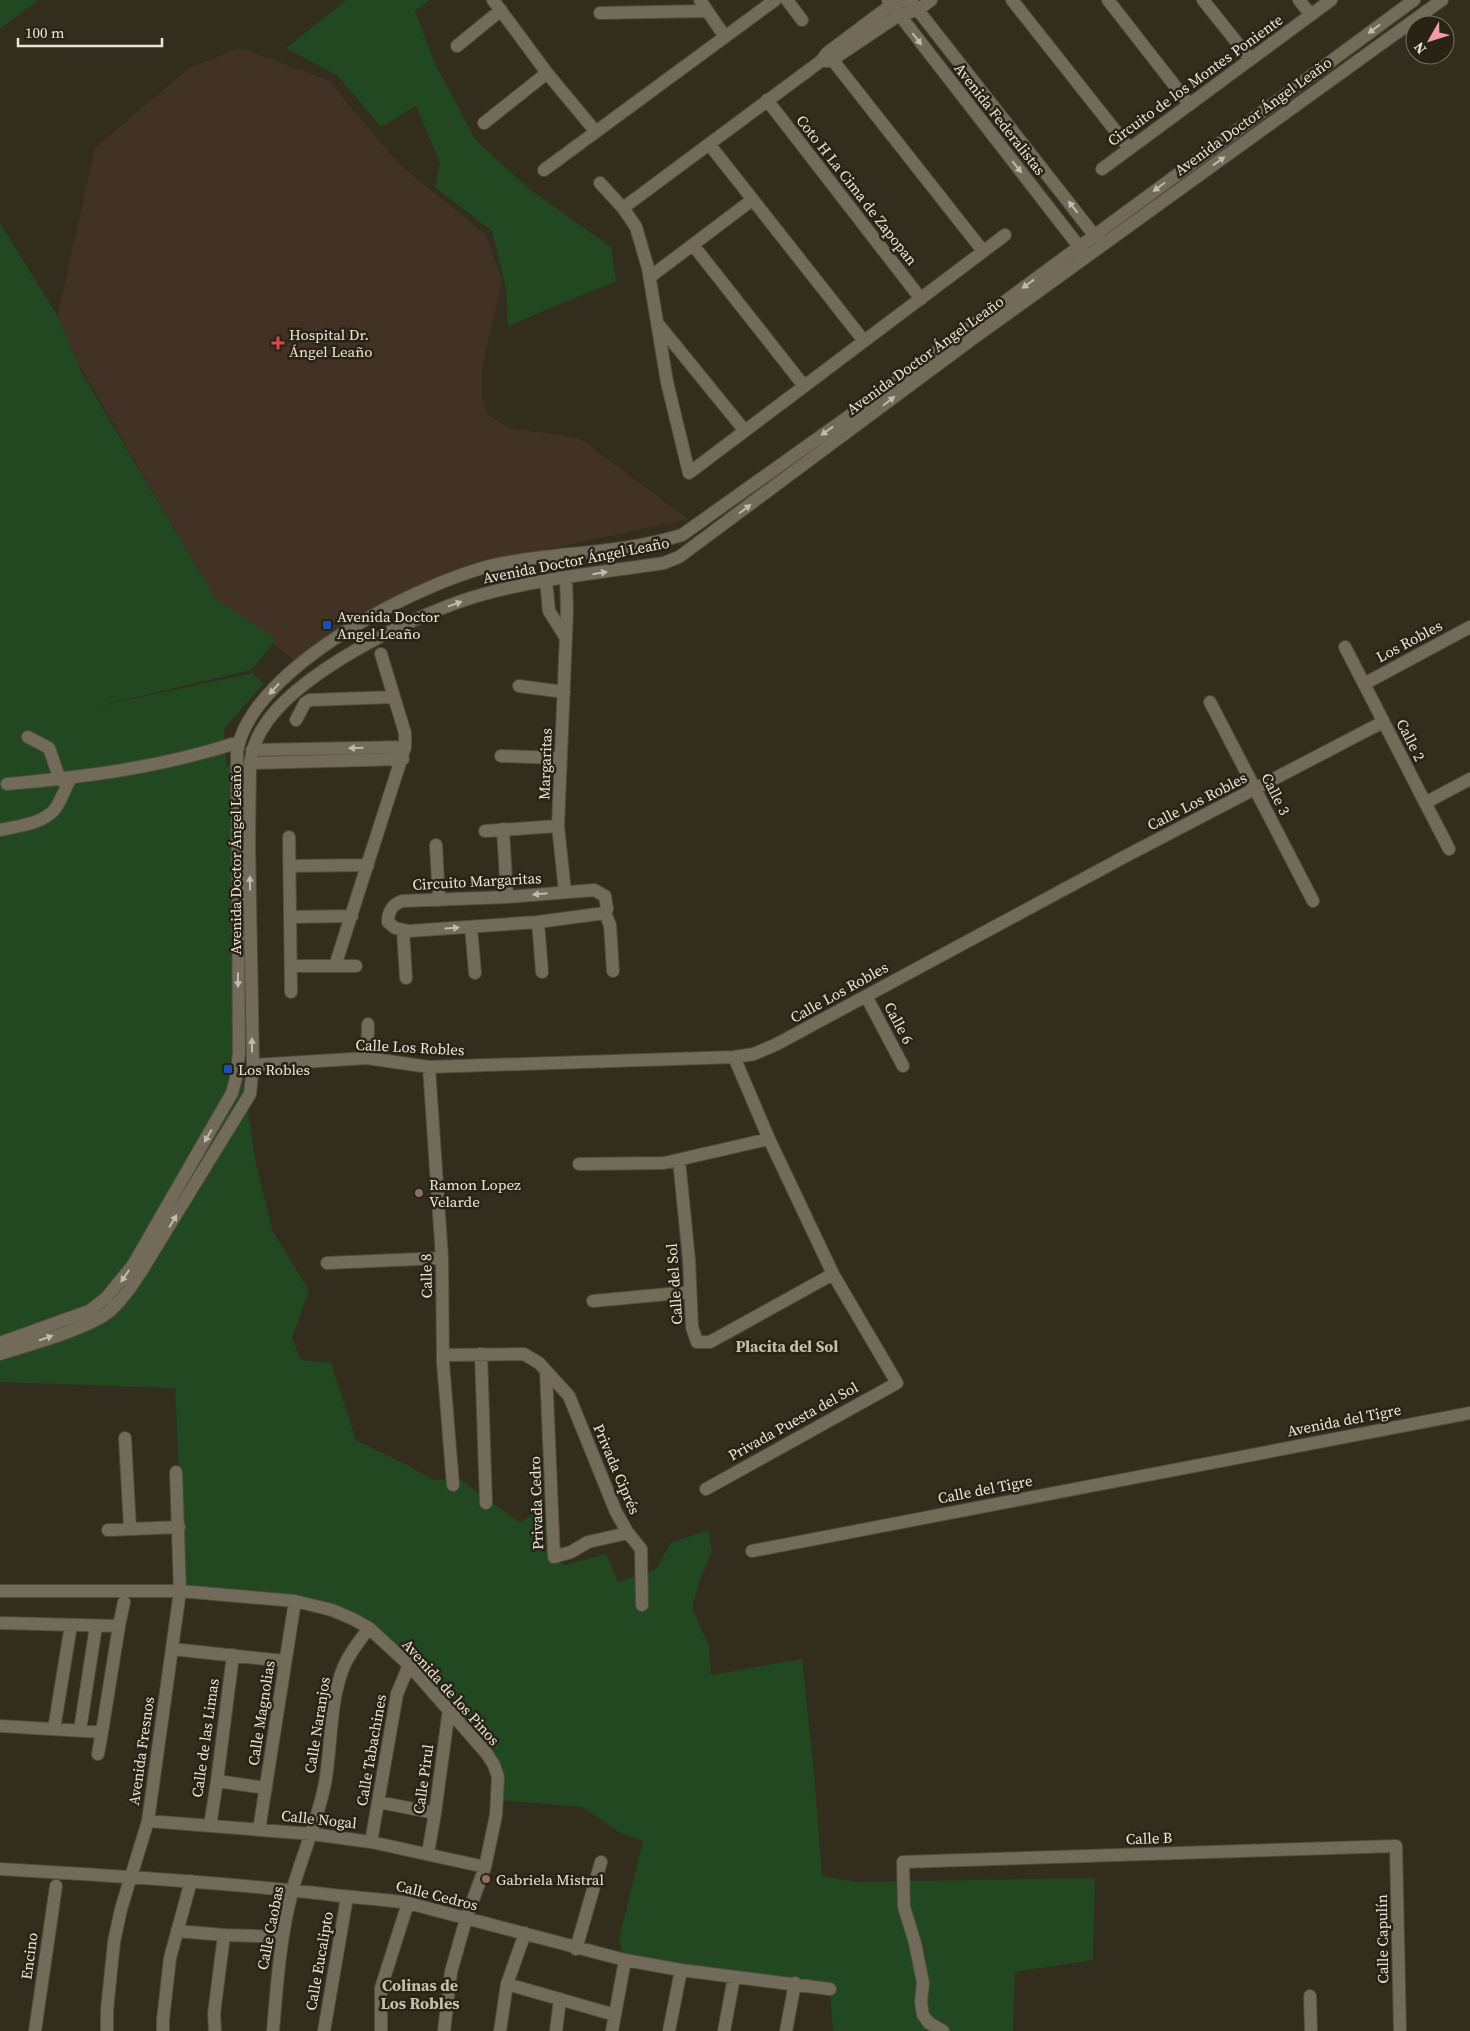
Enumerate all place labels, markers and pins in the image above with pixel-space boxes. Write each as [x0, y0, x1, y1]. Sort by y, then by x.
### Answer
place label: Hospital Dr. Ángel Leaño [289, 324, 372, 362]
marker: Hospital Dr. Ángel Leaño [271, 336, 285, 350]
place label: Avenida Doctor Angel Leaño [337, 606, 440, 644]
marker: Avenida Doctor Angel Leaño [321, 619, 333, 631]
place label: Los Robles [238, 1059, 310, 1080]
marker: Los Robles [222, 1063, 234, 1075]
place label: Ramon Lopez Velarde [429, 1174, 521, 1212]
marker: Ramon Lopez Velarde [413, 1187, 425, 1199]
place label: Gabriela Mistral [496, 1869, 604, 1890]
marker: Gabriela Mistral [480, 1873, 492, 1885]

